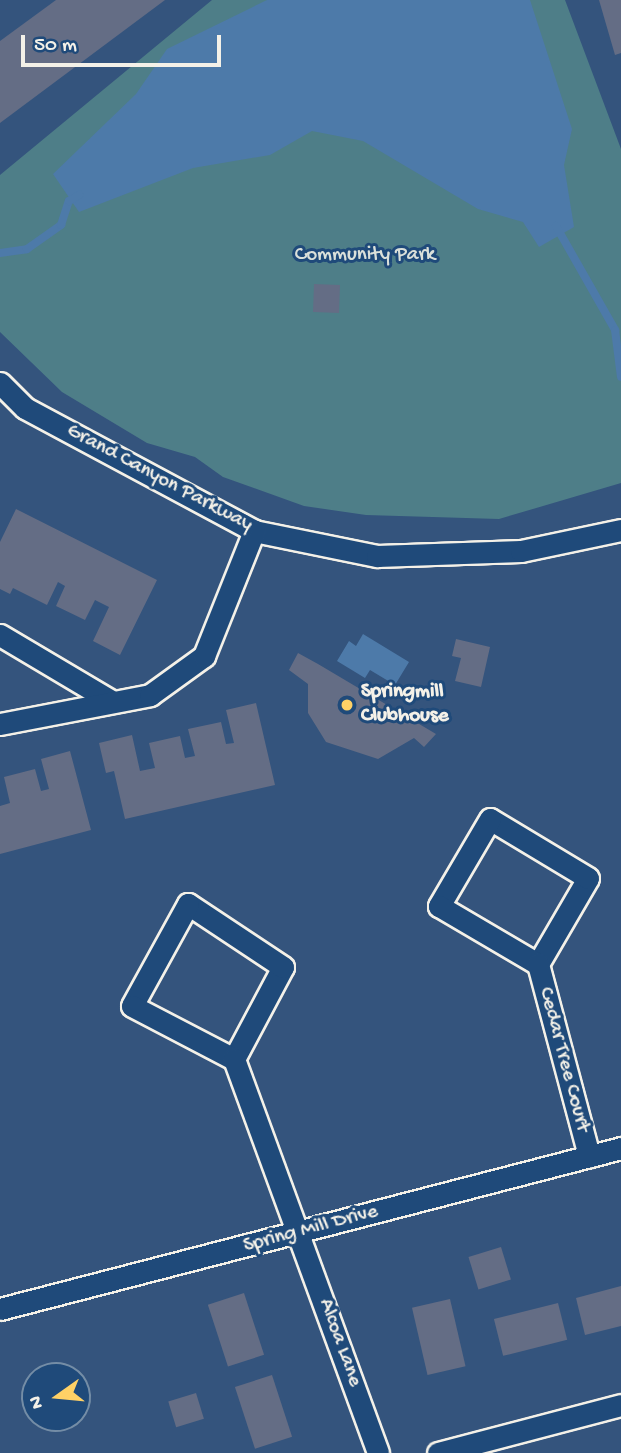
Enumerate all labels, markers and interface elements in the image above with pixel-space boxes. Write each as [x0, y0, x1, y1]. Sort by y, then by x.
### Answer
scale bar [24, 21, 224, 65]
text: 50 m [34, 34, 77, 59]
park label: Community Park [295, 243, 435, 269]
street label: Grand Canyon Parkway [62, 419, 256, 539]
place label: Springmill Clubhouse [361, 680, 449, 730]
marker: Springmill Clubhouse [339, 697, 355, 713]
street label: Cedar Tree Court [532, 985, 594, 1135]
street label: Spring Mill Drive [241, 1200, 381, 1260]
street label: Alcoa Lane [311, 1296, 367, 1390]
north arrow [21, 1362, 91, 1432]
text: N [24, 1393, 50, 1411]

